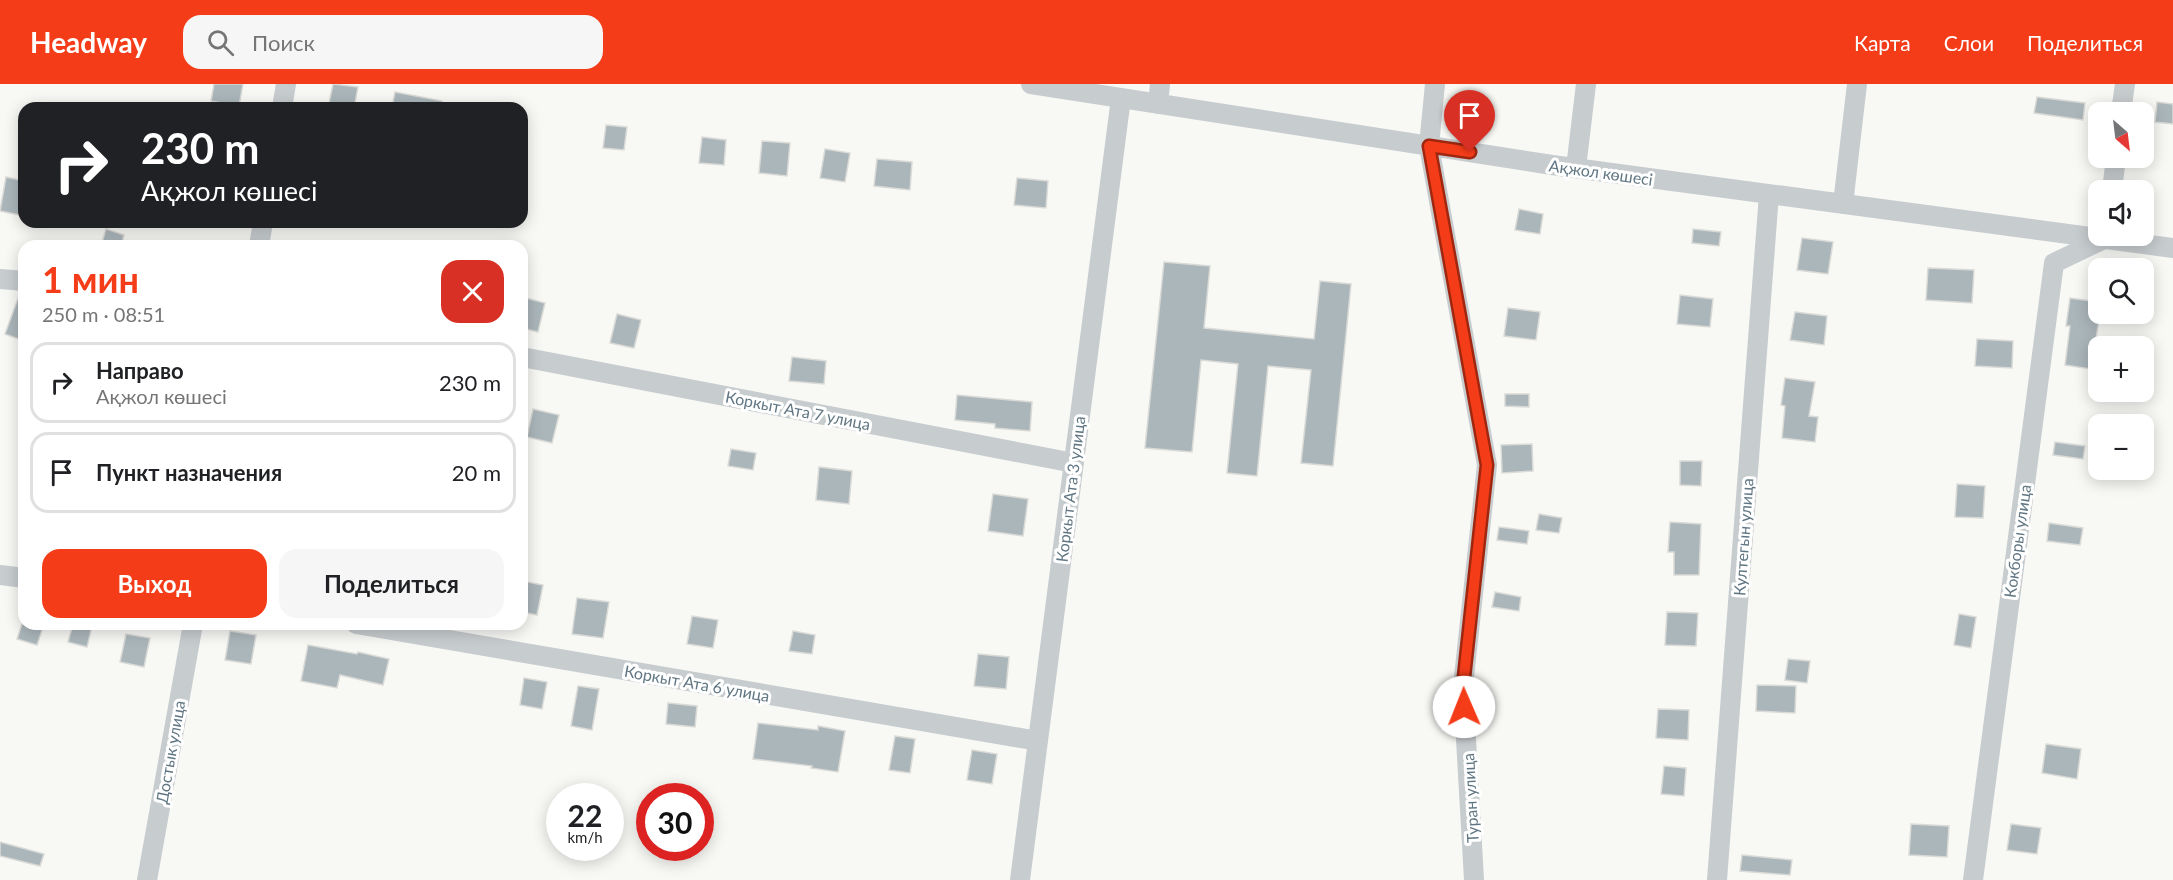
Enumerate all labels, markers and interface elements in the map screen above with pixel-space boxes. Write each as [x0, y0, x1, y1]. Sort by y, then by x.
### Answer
search box [183, 15, 603, 69]
text: Headway [30, 25, 147, 59]
icon: search [204, 26, 237, 59]
text: Поиск [252, 29, 315, 56]
text: Карта [1854, 30, 1911, 55]
text: Слои [1944, 30, 1994, 55]
text: Поделиться [2027, 30, 2143, 55]
pin [1444, 90, 1495, 152]
icon: arrive [1453, 99, 1486, 132]
north arrow [2088, 102, 2154, 168]
map controls [2088, 102, 2154, 480]
text: 230 m [141, 123, 259, 173]
icon: right [42, 126, 120, 204]
street label: Ақжол көшесі [1548, 155, 1654, 189]
text: Ақжол көшесі [141, 174, 318, 207]
button: sound [2088, 180, 2154, 246]
text: 1 мин [42, 257, 139, 301]
button: search [2088, 258, 2154, 324]
button: close [441, 260, 504, 323]
text: 250 m · 08:51 [42, 302, 165, 326]
button: + [2088, 336, 2154, 402]
text: Направо [96, 357, 184, 384]
icon: right [45, 366, 78, 399]
text: 230 m [439, 369, 501, 396]
text: Ақжол көшесі [96, 384, 227, 408]
street label: Коркыт Ата 7 улица [724, 387, 872, 433]
button: − [2088, 414, 2154, 480]
street label: Коркыт Ата 3 улица [1052, 415, 1088, 563]
icon: arrive [45, 456, 78, 489]
text: Пункт назначения [96, 459, 282, 486]
text: 20 m [452, 459, 501, 486]
street label: Култегын улица [1729, 478, 1757, 596]
street label: Кокборы улица [2000, 483, 2034, 599]
button: Выход [42, 549, 267, 618]
button: Поделиться [279, 549, 504, 618]
street label: Коркыт Ата 6 улица [623, 661, 771, 705]
position arrow [1432, 675, 1496, 739]
street label: Достык улица [152, 699, 188, 805]
street label: Туран улица [1458, 753, 1482, 843]
speed limit sign: 30 [636, 783, 714, 861]
text: 22 [568, 797, 602, 833]
text: km/h [567, 828, 603, 846]

